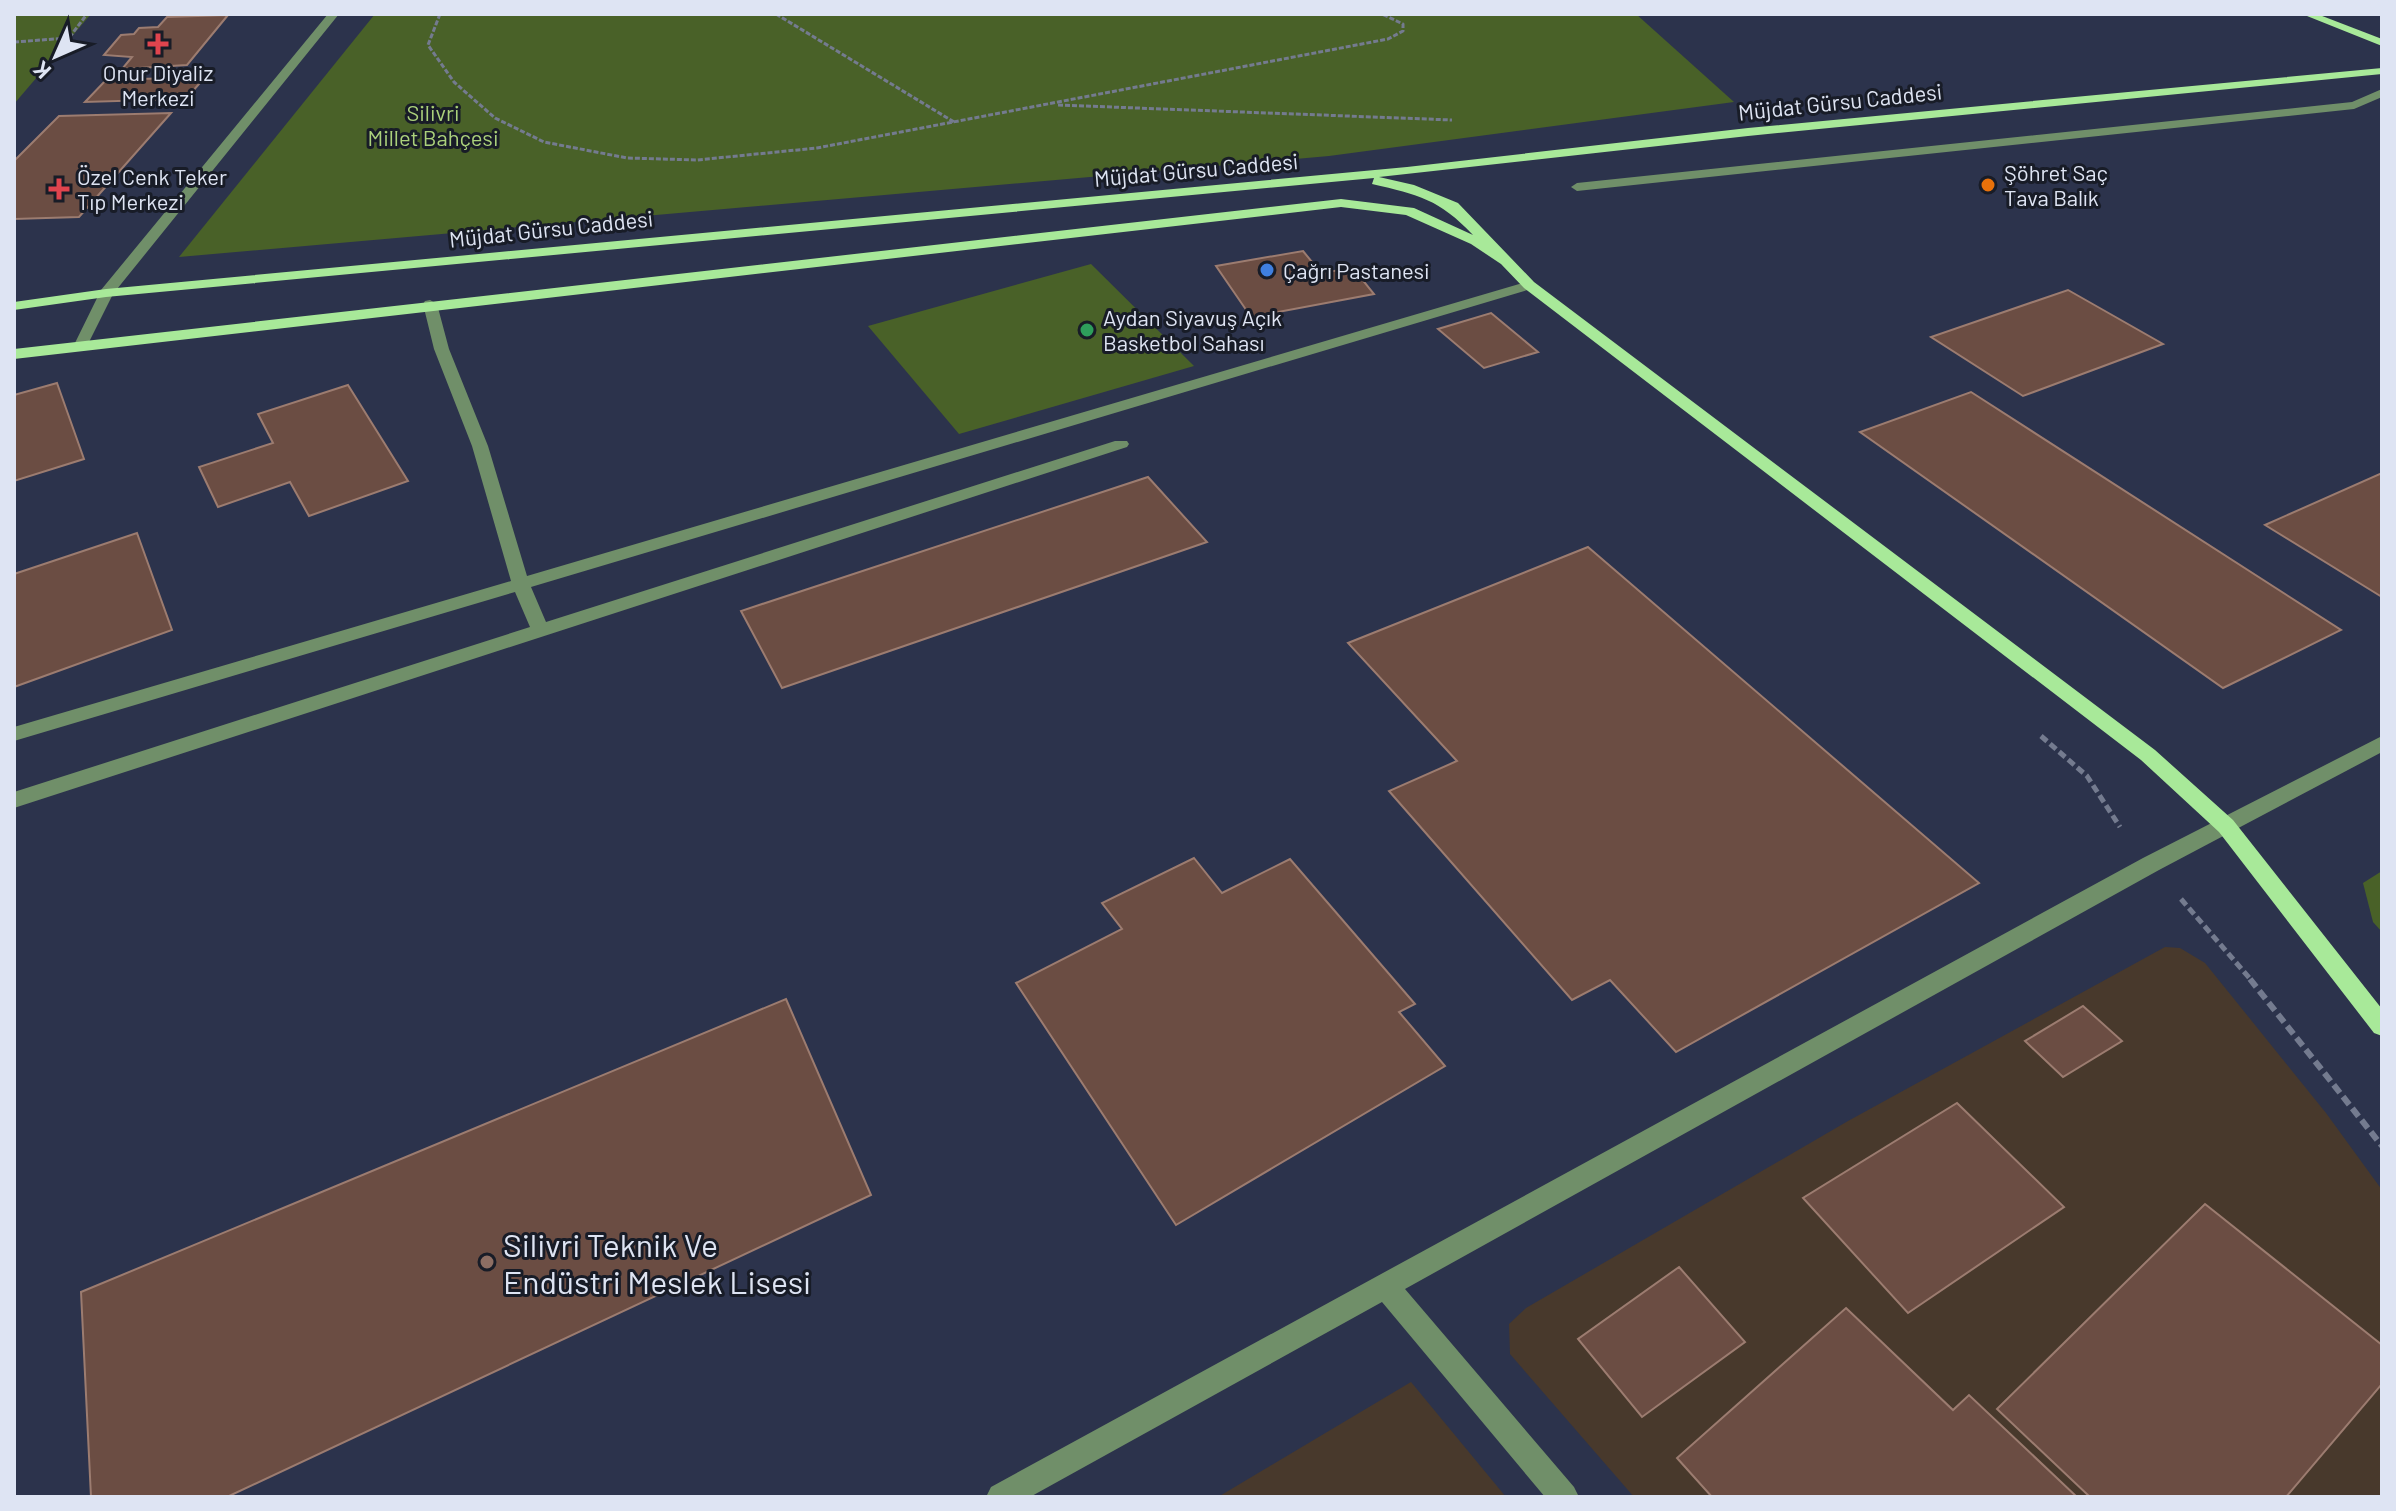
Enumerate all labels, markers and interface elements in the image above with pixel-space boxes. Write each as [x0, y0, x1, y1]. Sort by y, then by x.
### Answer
north arrow [16, 16, 96, 96]
marker: Onur Diyaliz Merkezi [147, 33, 169, 55]
text: K [27, 57, 55, 85]
place label: Onur Diyaliz Merkezi [103, 59, 213, 110]
street label: Müjdat Gürsu Caddesi [1737, 77, 1943, 125]
park label: Silivri Millet Bahçesi [367, 99, 499, 150]
street label: Müjdat Gürsu Caddesi [1093, 147, 1299, 191]
place label: Şöhret Saç Tava Balık [2004, 159, 2108, 210]
place label: Özel Cenk Teker Tıp Merkezi [77, 163, 227, 214]
marker: Şöhret Saç Tava Balık [1979, 176, 1997, 194]
marker: Özel Cenk Teker Tıp Merkezi [48, 178, 70, 200]
street label: Müjdat Gürsu Caddesi [448, 204, 654, 252]
place label: Çağrı Pastanesi [1283, 257, 1430, 283]
marker: Çağrı Pastanesi [1258, 261, 1276, 279]
place label: Aydan Siyavuş Açık Basketbol Sahası [1103, 304, 1282, 355]
marker: Aydan Siyavuş Açık Basketbol Sahası [1078, 321, 1096, 339]
place label: Silivri Teknik Ve Endüstri Meslek Lisesi [503, 1225, 811, 1300]
marker: Silivri Teknik Ve Endüstri Meslek Lisesi [478, 1253, 496, 1271]

